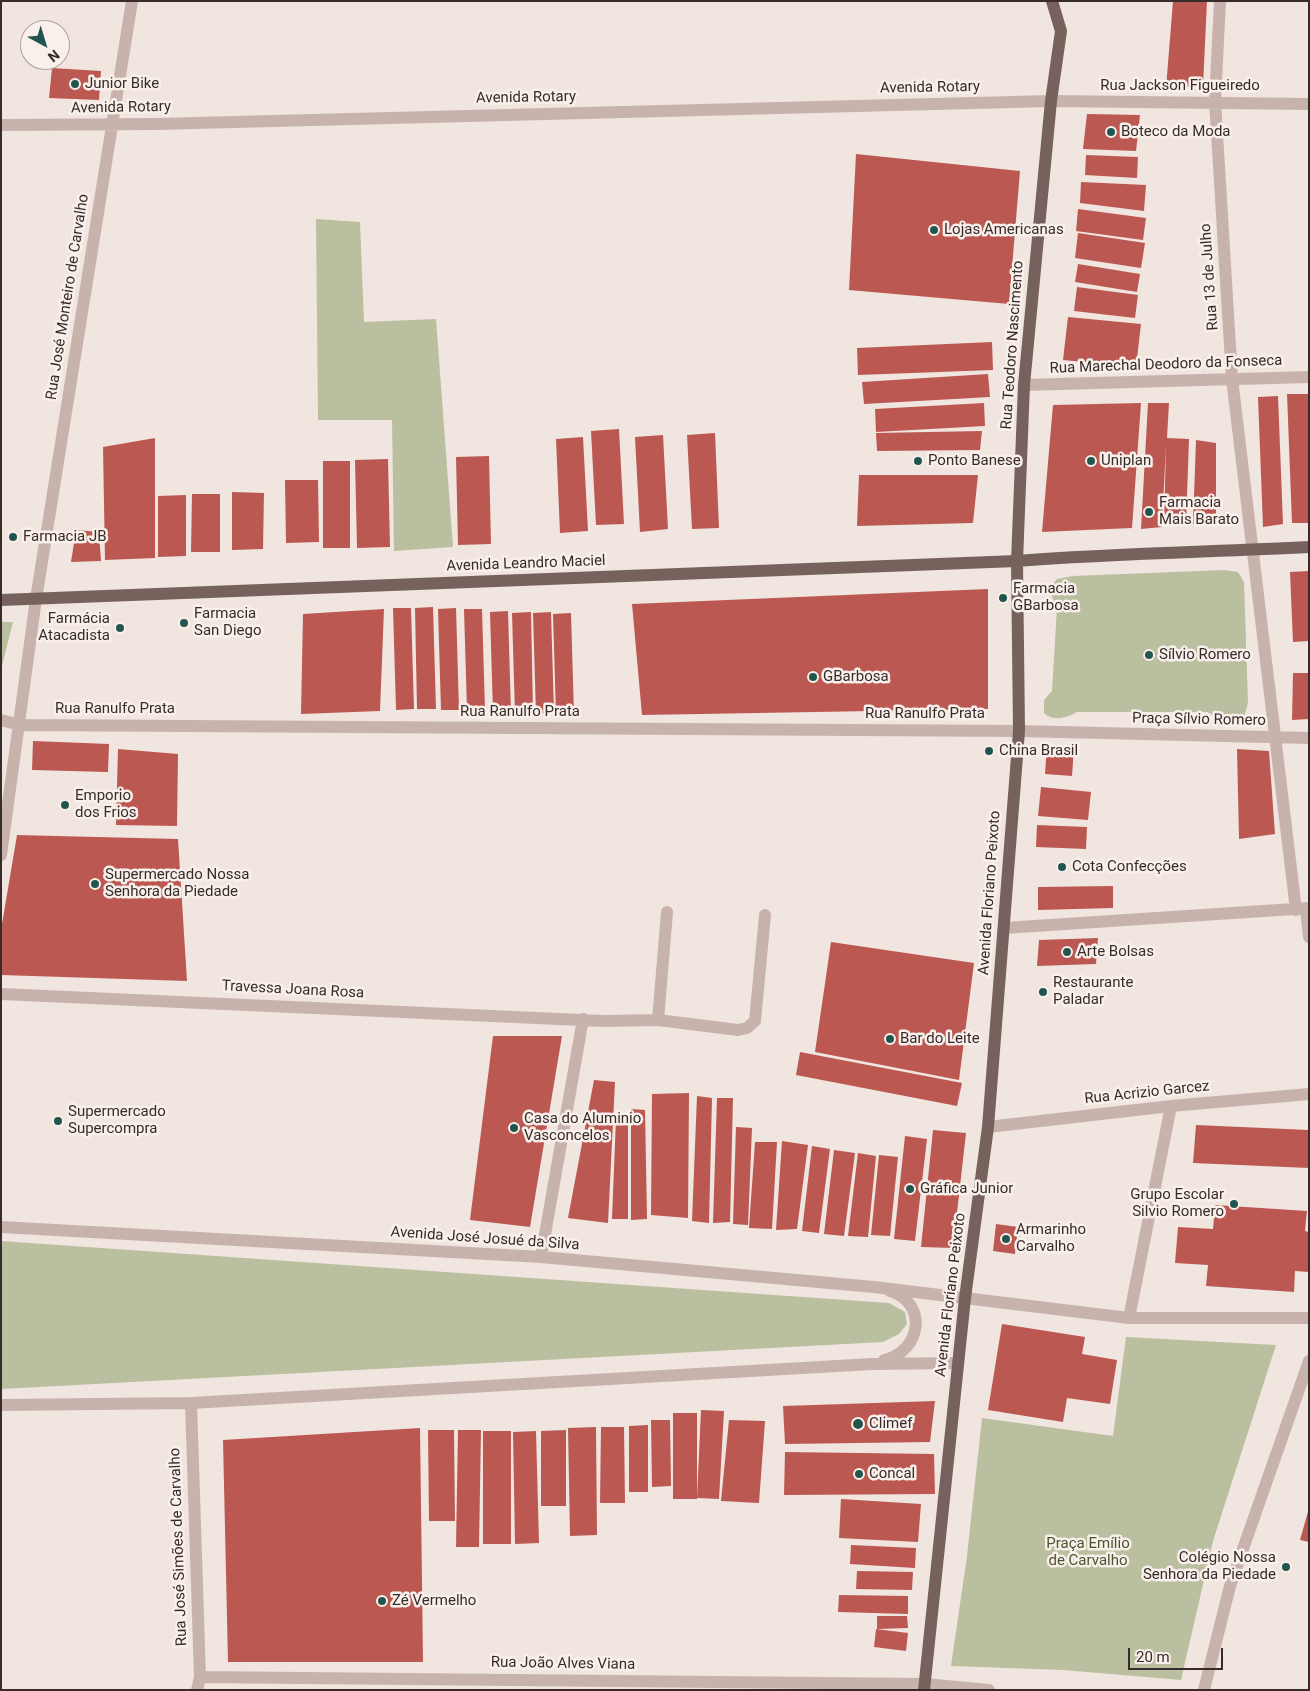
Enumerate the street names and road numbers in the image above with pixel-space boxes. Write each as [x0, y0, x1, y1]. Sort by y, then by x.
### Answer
street label: Rua Jackson Figueiredo [1100, 77, 1260, 95]
street label: Avenida Rotary [880, 78, 980, 98]
street label: Avenida Rotary [476, 88, 576, 108]
street label: Avenida Rotary [71, 98, 171, 118]
street label: Rua José Monteiro de Carvalho [43, 193, 93, 401]
street label: Rua 13 de Julho [1197, 223, 1223, 331]
street label: Rua Teodoro Nascimento [998, 260, 1028, 430]
street label: Rua Marechal Deodoro da Fonseca [1049, 352, 1283, 378]
street label: Avenida Leandro Maciel [446, 552, 606, 576]
street label: Rua Ranulfo Prata [55, 700, 175, 718]
street label: Rua Ranulfo Prata [460, 703, 580, 721]
street label: Rua Ranulfo Prata [865, 705, 985, 723]
street label: Praça Sílvio Romero [1132, 710, 1266, 730]
street label: Avenida Floriano Peixoto [975, 810, 1005, 976]
street label: Travessa Joana Rosa [221, 977, 365, 1003]
street label: Rua Acrizio Garcez [1084, 1077, 1210, 1109]
street label: Avenida Floriano Peixoto [932, 1212, 970, 1378]
street label: Avenida José Josué da Silva [390, 1223, 580, 1255]
street label: Rua José Simões de Carvalho [167, 1448, 191, 1646]
street label: Rua João Alves Viana [491, 1654, 635, 1674]

